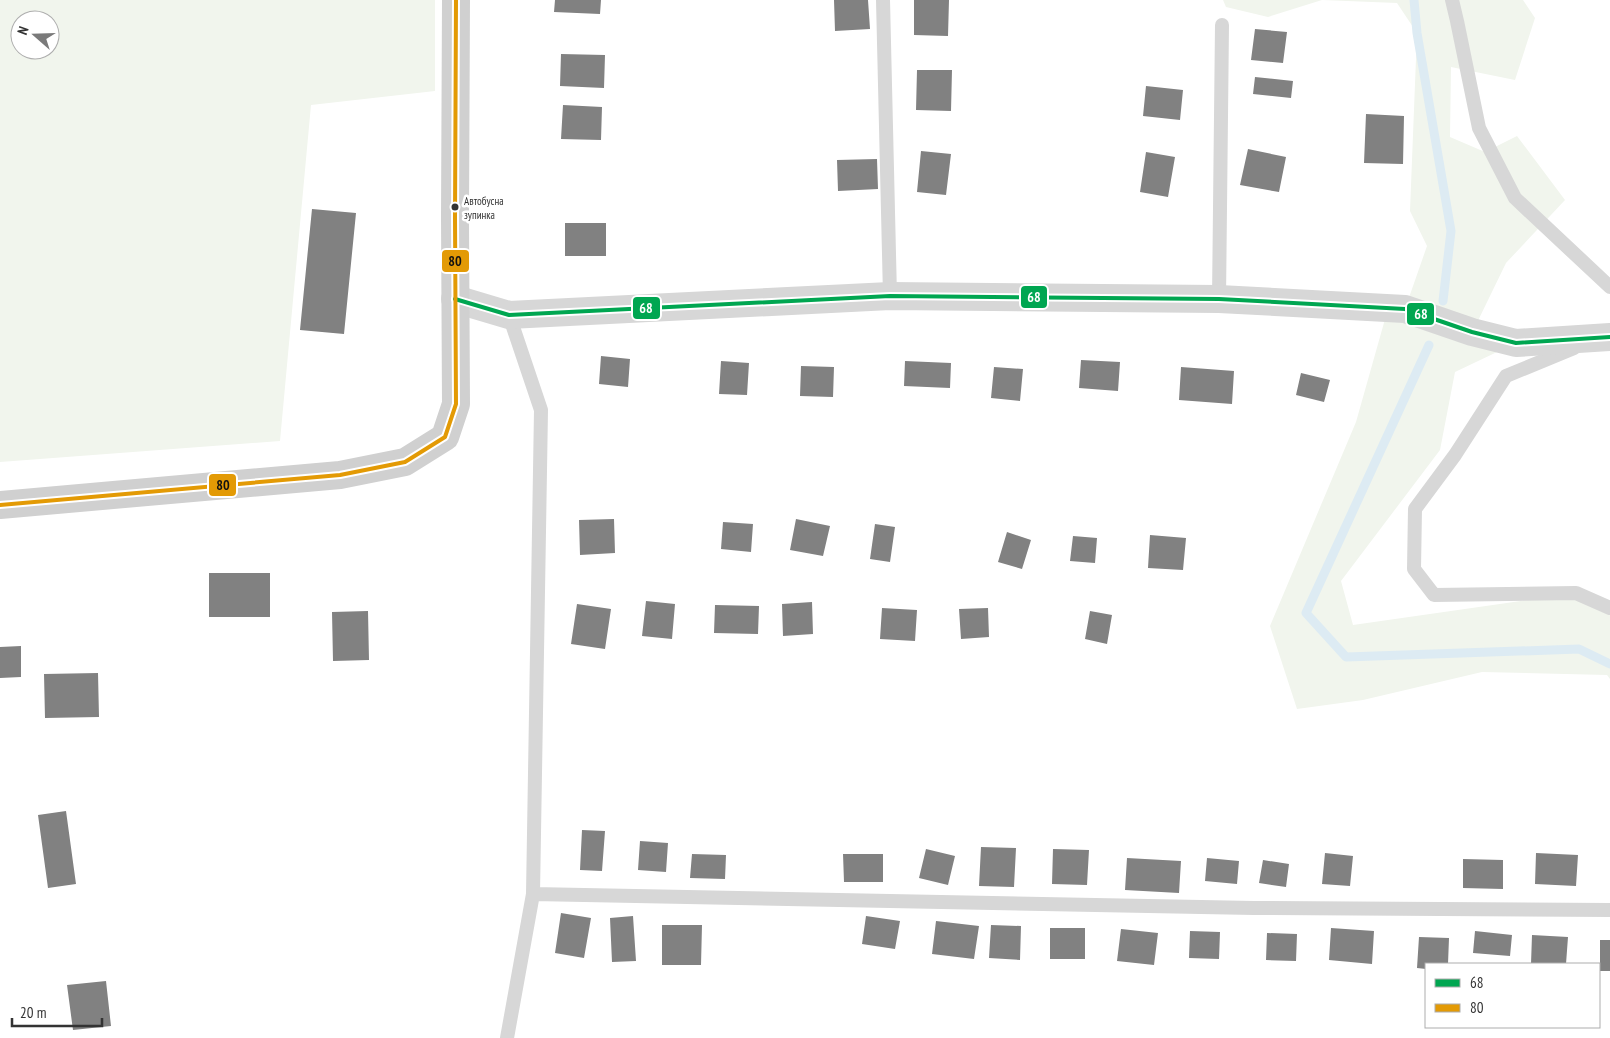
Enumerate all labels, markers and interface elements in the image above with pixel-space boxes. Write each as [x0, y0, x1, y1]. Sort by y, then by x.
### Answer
north arrow [10, 10, 60, 60]
text: N [13, 24, 33, 37]
place label: Автобусна зупинка [464, 194, 504, 222]
marker: Автобусна зупинка [450, 202, 460, 212]
line badge: 80 [441, 249, 470, 273]
text: 80 [448, 252, 462, 270]
line badge: 68 [1020, 285, 1048, 309]
text: 68 [1027, 288, 1041, 306]
line badge: 68 [632, 296, 661, 320]
text: 68 [639, 299, 653, 317]
line badge: 68 [1406, 302, 1435, 326]
text: 68 [1414, 305, 1428, 323]
line badge: 80 [208, 473, 237, 497]
text: 80 [216, 476, 230, 494]
legend [1425, 963, 1600, 1028]
text: 68 [1470, 973, 1484, 992]
scale bar [12, 996, 102, 1028]
text: 80 [1470, 998, 1484, 1017]
text: 20 m [20, 1003, 46, 1022]

